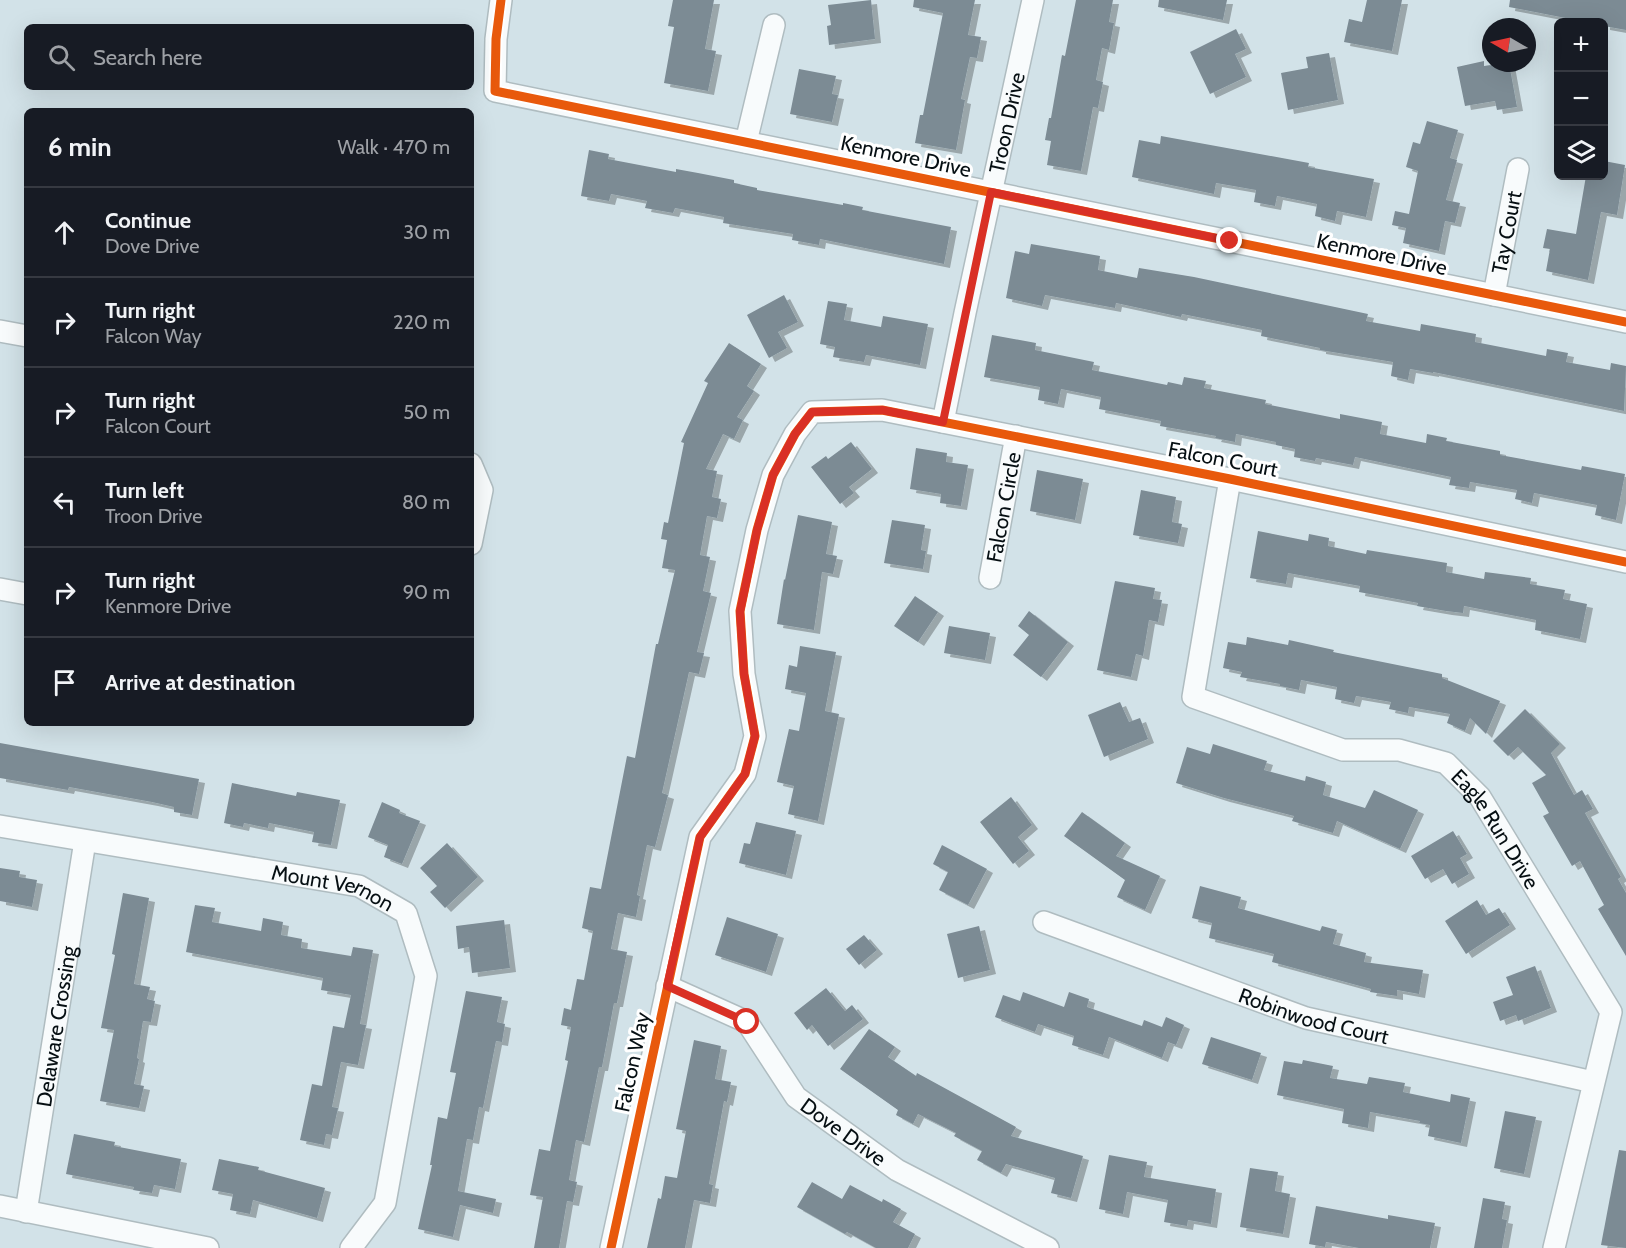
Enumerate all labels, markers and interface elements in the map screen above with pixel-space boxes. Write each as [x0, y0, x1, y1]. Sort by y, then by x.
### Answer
north arrow [1482, 18, 1536, 72]
map controls [1554, 18, 1608, 180]
button: + [1554, 18, 1608, 72]
search box [24, 24, 474, 90]
icon: search [45, 41, 78, 74]
text: Search here [93, 44, 202, 71]
street label: Troon Drive [983, 70, 1030, 175]
button: − [1554, 72, 1608, 126]
button: layers [1554, 126, 1608, 180]
street label: Kenmore Drive [839, 130, 974, 182]
text: 6 min [48, 131, 112, 163]
text: Walk · 470 m [337, 135, 450, 159]
street label: Tay Court [1486, 189, 1526, 276]
text: Continue [105, 207, 191, 234]
icon: ahead [48, 216, 81, 249]
text: 30 m [403, 220, 450, 244]
route end [1216, 227, 1242, 253]
street label: Kenmore Drive [1315, 228, 1450, 280]
text: Dove Drive [105, 234, 200, 258]
text: Turn right [105, 297, 195, 324]
icon: right [48, 306, 81, 339]
text: 220 m [393, 310, 450, 334]
text: Falcon Way [105, 324, 202, 348]
text: Turn right [105, 387, 195, 414]
icon: right [48, 396, 81, 429]
text: 50 m [403, 400, 450, 424]
text: Falcon Court [105, 414, 211, 438]
street label: Falcon Court [1166, 436, 1280, 482]
street label: Falcon Circle [981, 450, 1025, 564]
text: Turn left [105, 477, 184, 504]
icon: left [48, 486, 81, 519]
text: 80 m [402, 490, 450, 514]
text: Troon Drive [105, 504, 203, 528]
text: Turn right [105, 567, 195, 594]
icon: right [48, 576, 81, 609]
text: 90 m [403, 580, 450, 604]
text: Kenmore Drive [105, 594, 231, 618]
icon: arrive [48, 666, 81, 699]
text: Arrive at destination [105, 669, 295, 696]
street label: Eagle Run Drive [1447, 764, 1545, 893]
street label: Mount Vernon [270, 859, 399, 916]
street label: Delaware Crossing [30, 944, 81, 1109]
street label: Robinwood Court [1235, 982, 1391, 1049]
route start [733, 1008, 759, 1034]
street label: Falcon Way [609, 1009, 655, 1114]
street label: Dove Drive [796, 1092, 891, 1171]

